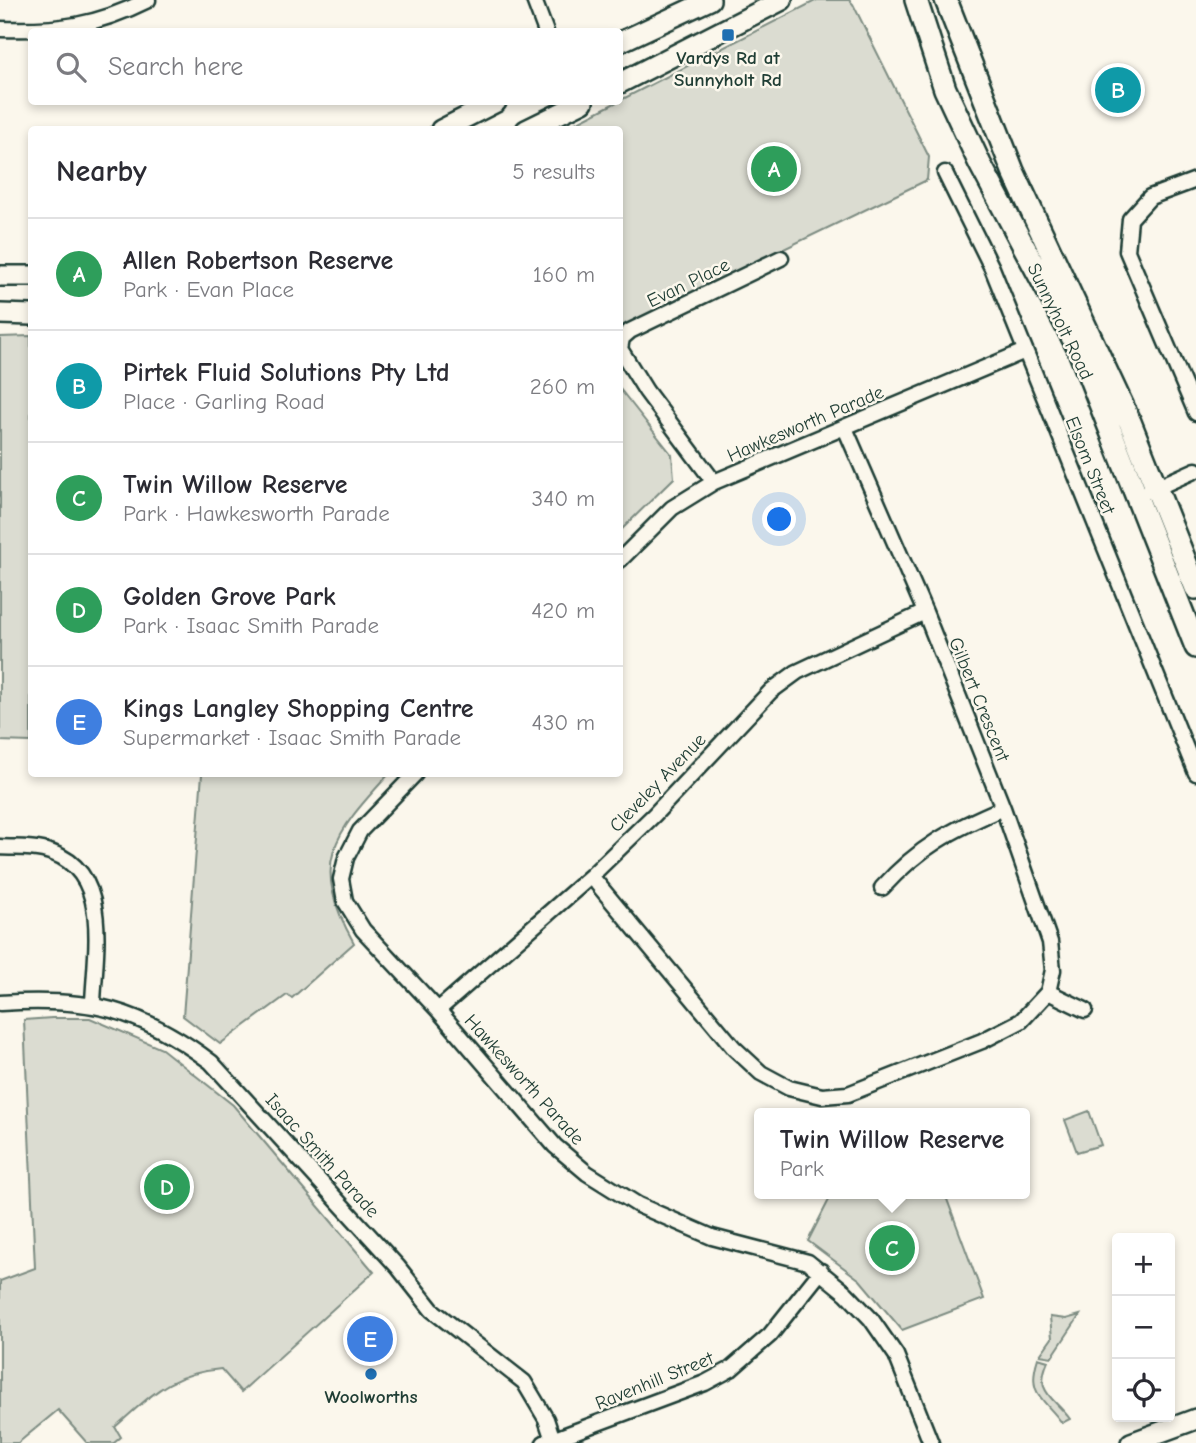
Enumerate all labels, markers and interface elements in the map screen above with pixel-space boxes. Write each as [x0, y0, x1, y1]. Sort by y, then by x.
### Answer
marker: Vardys Rd at Sunnyholt Rd [720, 27, 736, 43]
search box [28, 28, 623, 105]
place label: Vardys Rd at Sunnyholt Rd [674, 47, 782, 91]
icon: search [52, 48, 90, 86]
text: Search here [108, 52, 243, 82]
pin: B [1095, 64, 1141, 116]
pin: A [751, 143, 797, 195]
text: Nearby [56, 154, 147, 189]
text: 5 results [512, 158, 595, 185]
text: Allen Robertson Reserve [123, 246, 393, 276]
street label: Evan Place [644, 254, 733, 312]
street label: Sunnyholt Road [1022, 260, 1098, 383]
text: A [73, 261, 85, 288]
text: 160 m [533, 261, 595, 288]
text: Park · Evan Place [123, 276, 294, 303]
text: Pirtek Fluid Solutions Pty Ltd [123, 358, 449, 388]
text: B [72, 373, 86, 400]
text: 260 m [530, 373, 595, 400]
street label: Hawkesworth Parade [724, 381, 887, 467]
text: Place · Garling Road [123, 388, 325, 415]
street label: Elsom Street [1061, 413, 1120, 518]
text: Twin Willow Reserve [123, 470, 347, 500]
text: C [72, 485, 86, 512]
text: 340 m [532, 485, 595, 512]
text: Park · Hawkesworth Parade [123, 500, 390, 527]
your location [762, 502, 796, 536]
text: Golden Grove Park [123, 582, 336, 612]
text: D [72, 597, 86, 624]
text: 420 m [531, 597, 595, 624]
text: Park · Isaac Smith Parade [123, 612, 379, 639]
street label: Gilbert Crescent [944, 634, 1014, 765]
text: Kings Langley Shopping Centre [123, 694, 474, 724]
text: E [72, 709, 86, 736]
text: 430 m [532, 709, 595, 736]
text: Supermarket · Isaac Smith Parade [123, 724, 461, 751]
street label: Cleveley Avenue [605, 729, 710, 837]
street label: Hawkesworth Parade [460, 1010, 589, 1149]
street label: Isaac Smith Parade [261, 1089, 384, 1222]
popup [754, 1108, 1030, 1199]
text: Twin Willow Reserve [780, 1125, 1004, 1155]
text: Park [780, 1155, 824, 1182]
pin: D [144, 1161, 190, 1213]
pin: C [869, 1222, 915, 1274]
map controls [1112, 1233, 1175, 1422]
button: + [1112, 1233, 1175, 1296]
button: − [1112, 1296, 1175, 1359]
pin: E [347, 1313, 393, 1365]
street label: Ravenhill Street [592, 1347, 717, 1415]
button: locate [1112, 1359, 1175, 1422]
marker: Woolworths [363, 1366, 379, 1382]
place label: Woolworths [324, 1386, 418, 1408]

